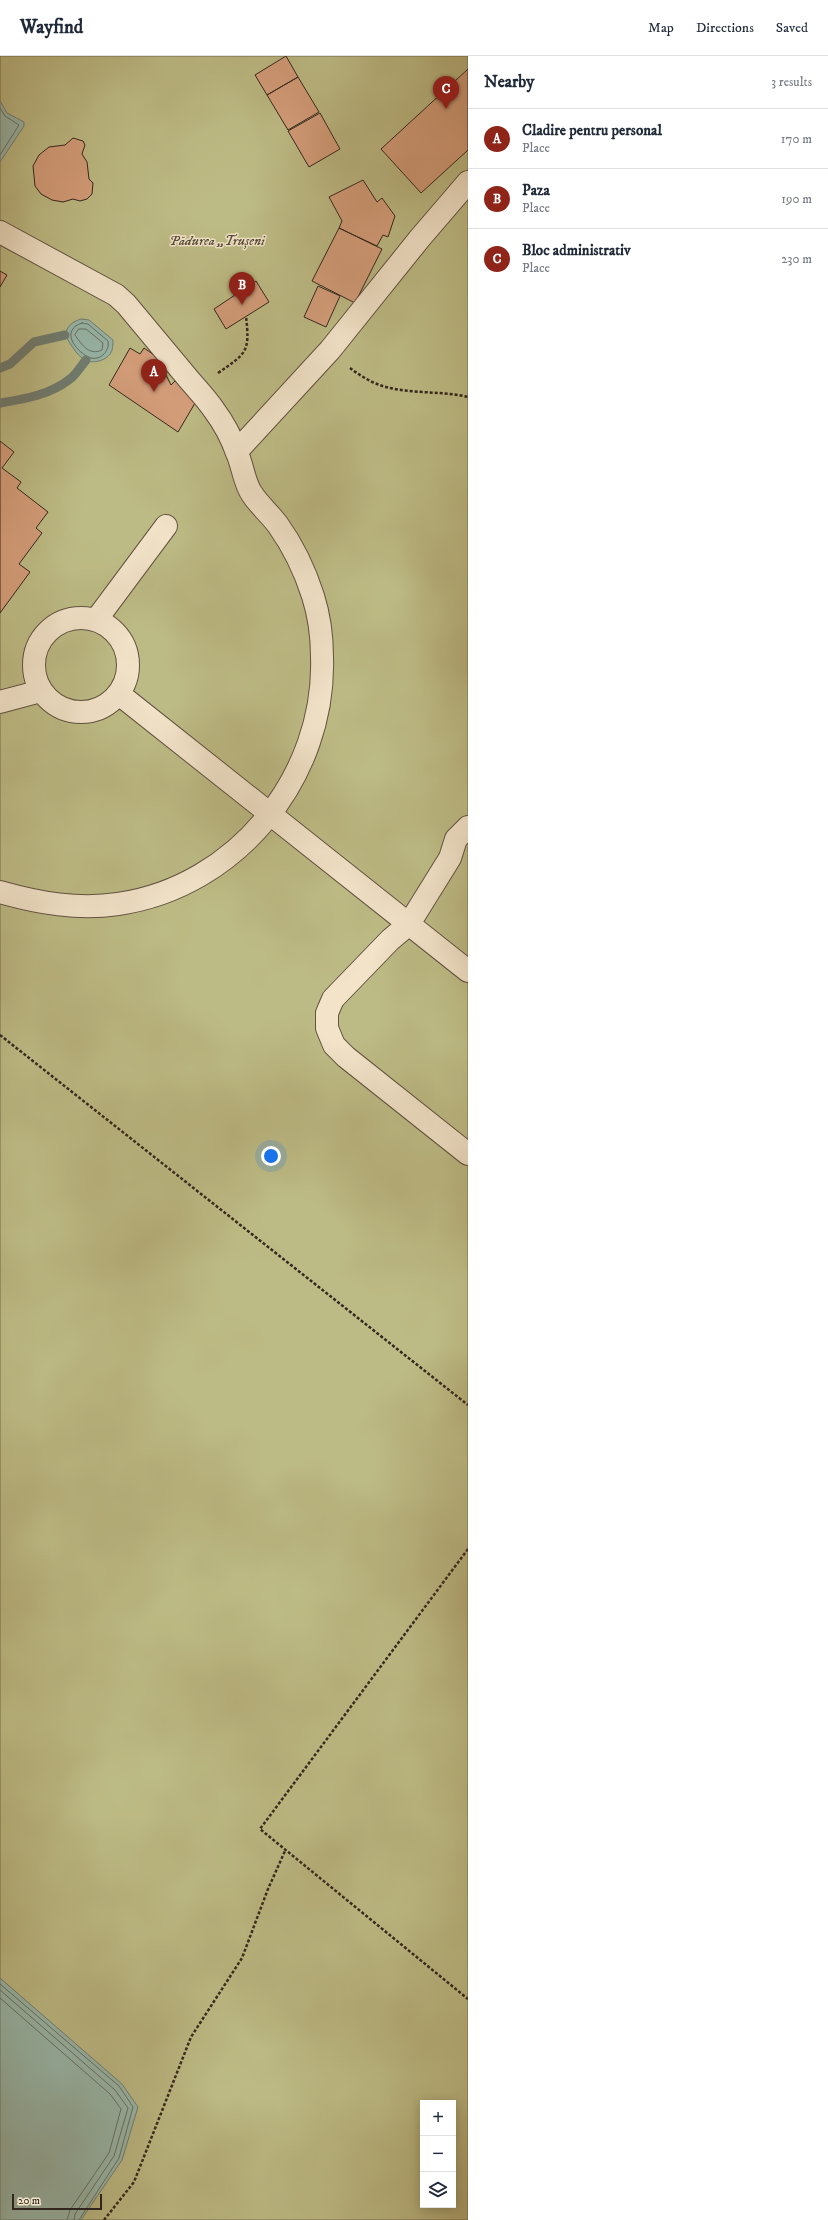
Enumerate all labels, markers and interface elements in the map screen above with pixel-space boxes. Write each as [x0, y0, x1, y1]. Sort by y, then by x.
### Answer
text: Wayfind [20, 16, 83, 39]
text: Map [648, 19, 674, 37]
text: Directions [696, 19, 754, 37]
text: Saved [776, 19, 808, 37]
text: Nearby [484, 71, 534, 93]
text: 3 results [771, 74, 812, 90]
pin: C [433, 76, 459, 109]
text: Cladire pentru personal [522, 121, 662, 140]
text: A [493, 131, 501, 147]
text: 170 m [781, 131, 812, 147]
text: Place [522, 140, 550, 156]
text: Paza [522, 181, 550, 200]
text: B [493, 191, 501, 207]
text: 190 m [781, 191, 812, 207]
text: Place [522, 200, 550, 216]
park label: Pădurea „Trușeni [169, 232, 266, 250]
text: Bloc administrativ [522, 241, 631, 260]
text: C [493, 251, 501, 267]
text: 230 m [781, 251, 812, 267]
text: Place [522, 260, 550, 276]
pin: B [229, 272, 255, 305]
pin: A [141, 359, 167, 392]
your location [261, 1146, 281, 1166]
map controls [420, 2100, 456, 2208]
button: + [420, 2100, 456, 2136]
button: − [420, 2136, 456, 2172]
button: layers [420, 2172, 456, 2208]
scale bar [12, 2192, 102, 2211]
text: 20 m [18, 2194, 40, 2208]

